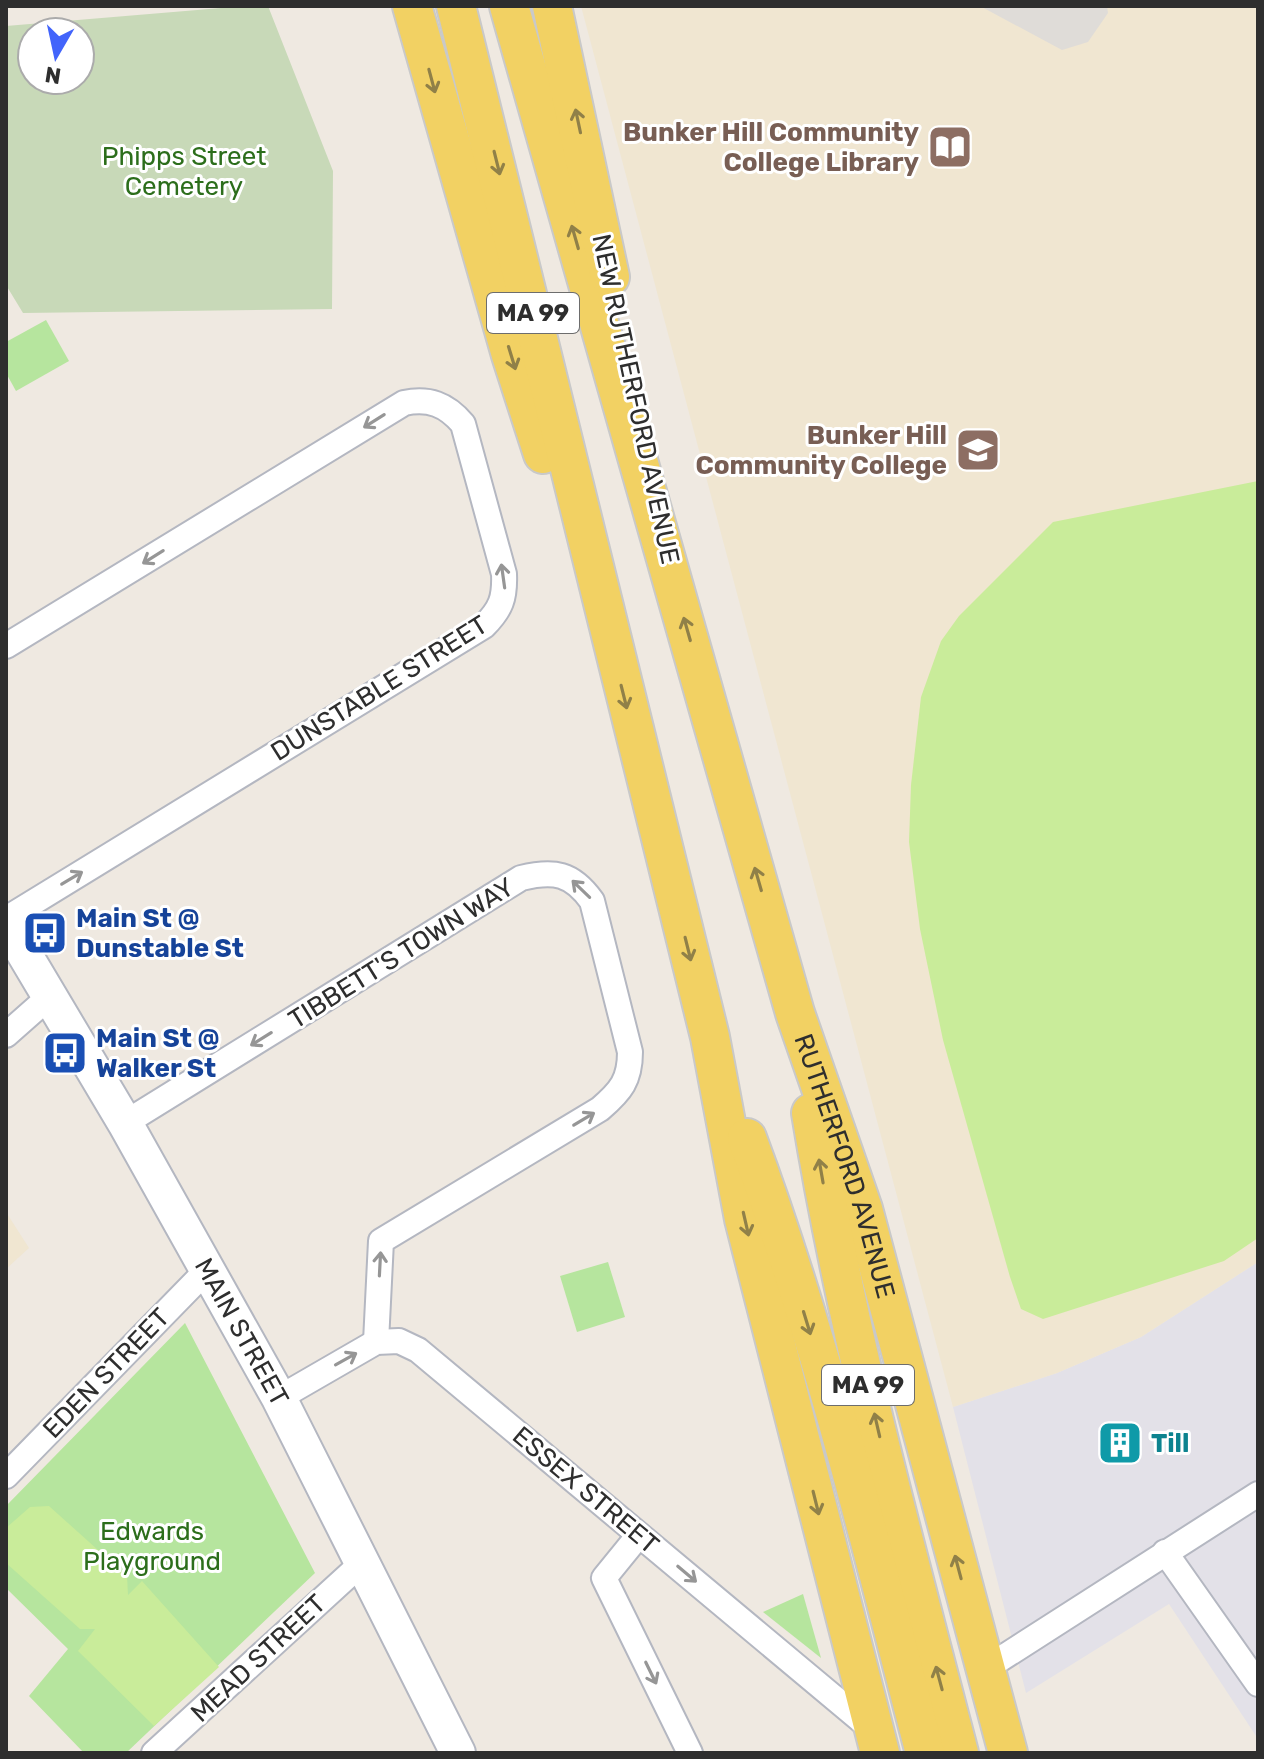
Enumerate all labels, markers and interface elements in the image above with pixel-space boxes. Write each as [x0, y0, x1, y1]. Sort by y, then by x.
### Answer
north arrow [16, 16, 96, 96]
text: N [43, 61, 63, 90]
one-way arrow [426, 68, 441, 94]
one-way arrow [570, 109, 585, 135]
place label: Bunker Hill Community College Library [623, 117, 919, 178]
library icon: Bunker Hill Community College Library [926, 123, 974, 171]
park label: Phipps Street Cemetery [102, 141, 266, 202]
one-way arrow [490, 149, 505, 175]
one-way arrow [567, 225, 582, 251]
street label: NEW RUTHERFORD AVENUE [585, 231, 686, 567]
road number: MA 99 [487, 293, 579, 333]
one-way arrow [506, 345, 520, 370]
one-way arrow [363, 413, 386, 429]
place label: Bunker Hill Community College [695, 420, 947, 481]
school or university icon: Bunker Hill Community College [954, 426, 1002, 474]
one-way arrow [142, 549, 165, 565]
one-way arrow [495, 564, 510, 590]
street label: DUNSTABLE STREET [265, 609, 493, 768]
one-way arrow [679, 616, 694, 642]
one-way arrow [618, 684, 633, 710]
one-way arrow [750, 866, 765, 892]
one-way arrow [60, 870, 83, 886]
street label: TIBBETT'S TOWN WAY [283, 871, 520, 1035]
one-way arrow [571, 880, 591, 899]
place label: Main St @ Dunstable St [76, 903, 244, 964]
bus stop icon: Main St @ Dunstable St [21, 909, 69, 957]
one-way arrow [681, 936, 696, 962]
place label: Main St @ Walker St [96, 1023, 219, 1084]
bus stop icon: Main St @ Walker St [41, 1029, 89, 1077]
street label: RUTHERFORD AVENUE [787, 1030, 901, 1302]
one-way arrow [250, 1031, 272, 1047]
one-way arrow [572, 1111, 595, 1127]
one-way arrow [812, 1159, 827, 1185]
one-way arrow [739, 1211, 754, 1236]
one-way arrow [373, 1251, 388, 1278]
street label: MAIN STREET [188, 1253, 295, 1411]
street label: EDEN STREET [37, 1302, 176, 1445]
one-way arrow [801, 1310, 816, 1335]
one-way arrow [334, 1351, 358, 1366]
road number: MA 99 [822, 1365, 914, 1405]
one-way arrow [869, 1413, 884, 1439]
building icon: Till [1096, 1419, 1144, 1467]
street label: ESSEX STREET [506, 1420, 665, 1561]
place label: Till [1151, 1428, 1189, 1459]
one-way arrow [810, 1490, 825, 1516]
park label: Edwards Playground [83, 1516, 221, 1577]
one-way arrow [949, 1554, 964, 1580]
one-way arrow [676, 1565, 696, 1583]
street label: MEAD STREET [185, 1588, 332, 1729]
one-way arrow [644, 1661, 659, 1685]
one-way arrow [931, 1665, 946, 1691]

